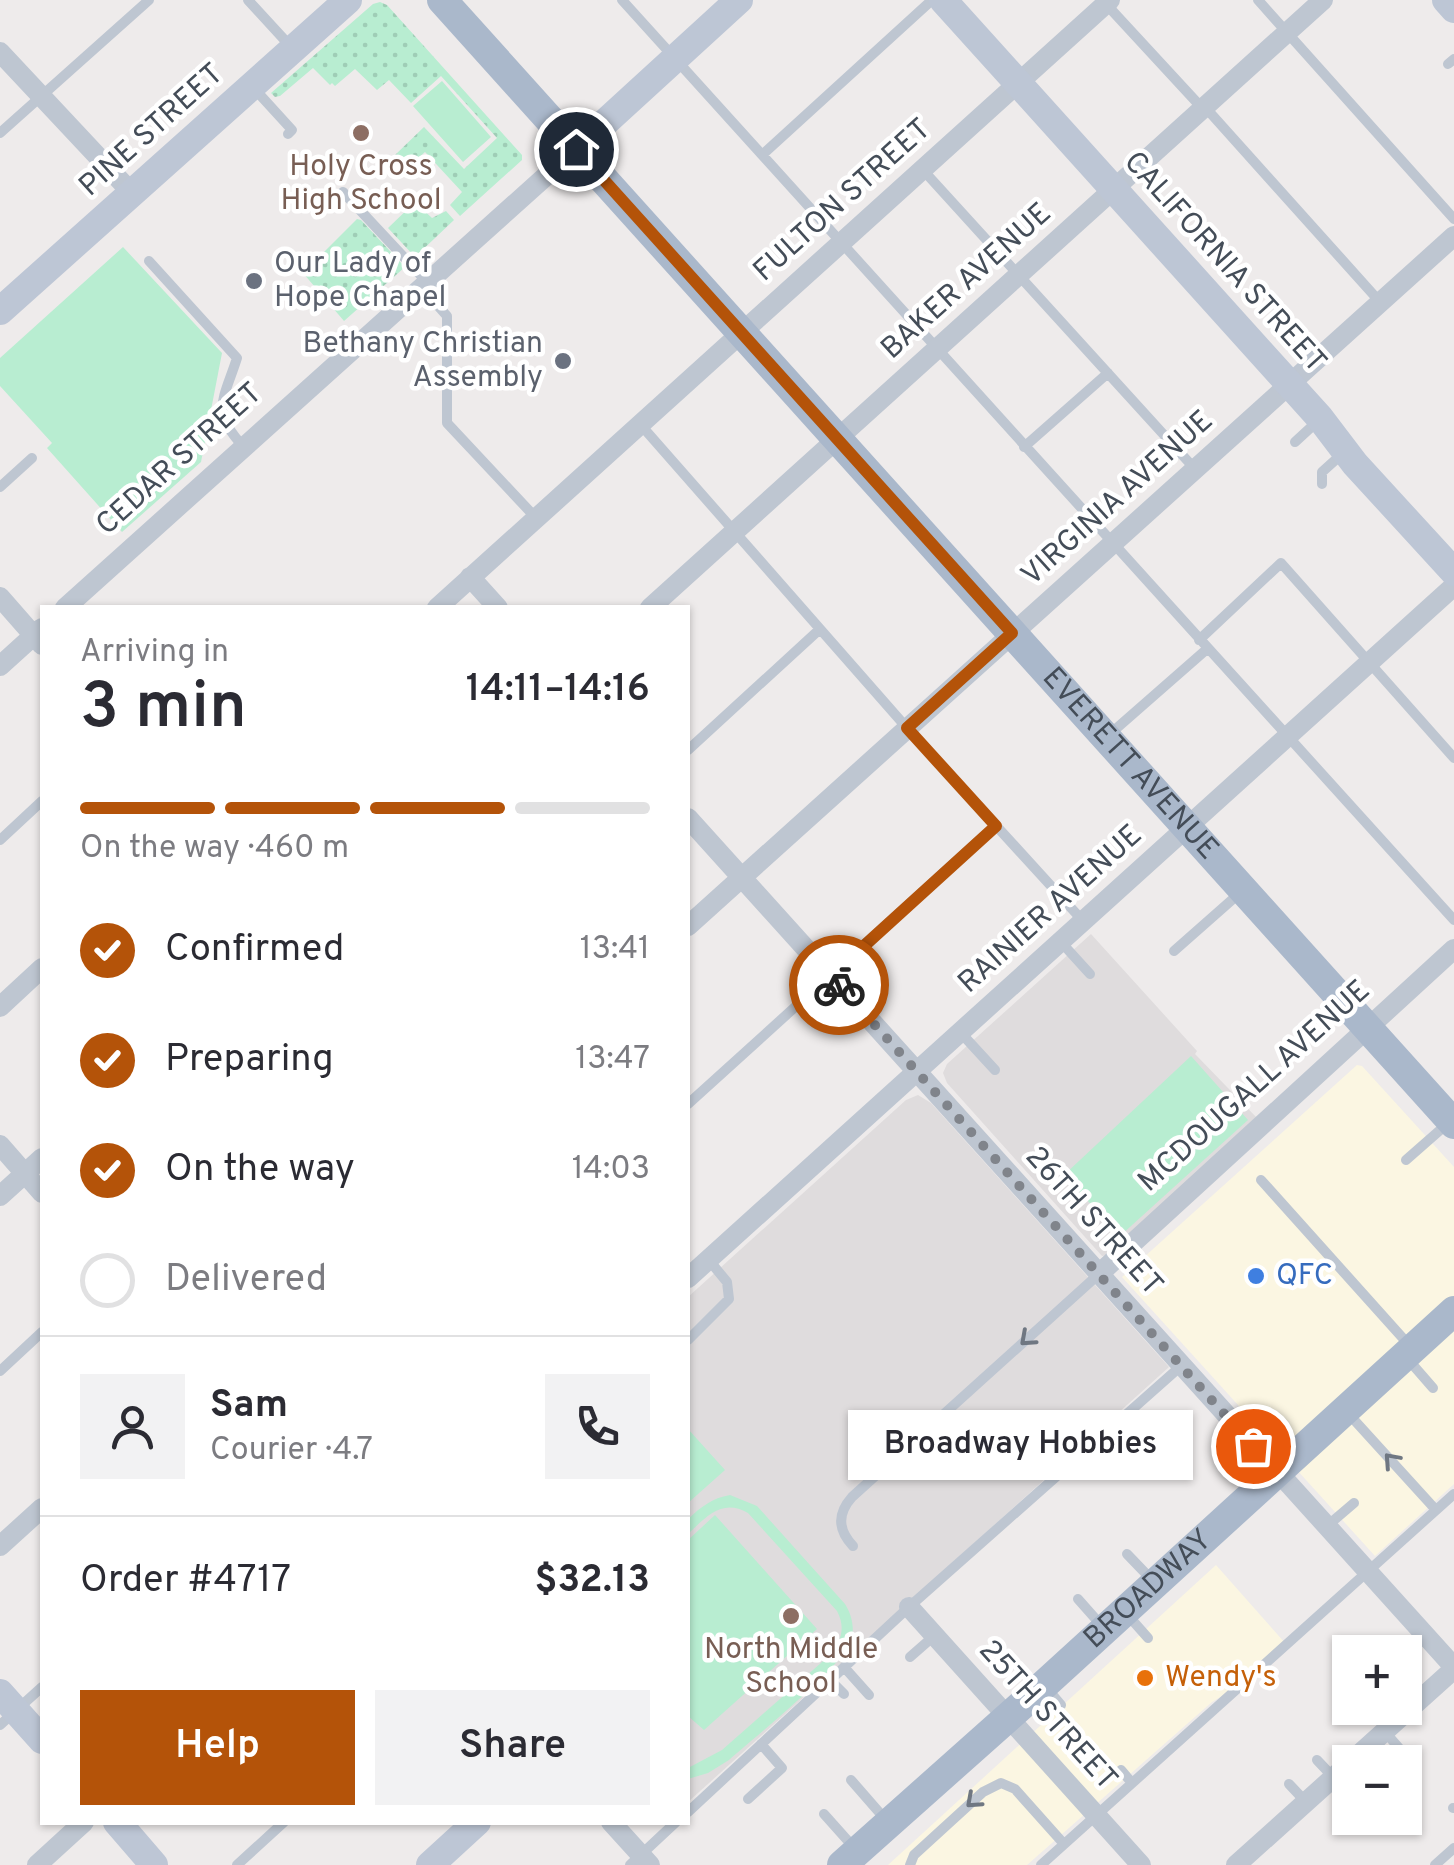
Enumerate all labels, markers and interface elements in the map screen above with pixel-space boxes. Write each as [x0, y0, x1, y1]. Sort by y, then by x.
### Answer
street label: PINE STREET [72, 57, 232, 205]
pin [534, 107, 619, 192]
street label: FULTON STREET [747, 112, 939, 290]
marker: Holy Cross High School [350, 122, 372, 144]
icon: home [549, 122, 604, 177]
street label: CALIFORNIA STREET [1115, 145, 1333, 381]
place label: Holy Cross High School [280, 149, 442, 220]
street label: BAKER AVENUE [874, 196, 1060, 368]
place label: Our Lady of Hope Chapel [274, 246, 446, 317]
marker: Our Lady of Hope Chapel [243, 270, 265, 292]
place label: Bethany Christian Assembly [302, 326, 543, 397]
marker: Bethany Christian Assembly [552, 350, 574, 372]
street label: CEDAR STREET [89, 376, 271, 544]
street label: VIRGINIA AVENUE [1015, 403, 1221, 595]
text: Arriving in [80, 633, 229, 673]
street label: EVERETT AVENUE [1034, 660, 1226, 868]
text: 14:11–14:16 [466, 666, 650, 715]
text: 3 min [80, 669, 247, 751]
street label: RAINIER AVENUE [951, 818, 1151, 1002]
text: On the way · 460 m [80, 829, 349, 869]
icon: check [80, 923, 135, 978]
text: Confirmed [165, 926, 344, 975]
text: 13:41 [580, 930, 650, 970]
courier [789, 935, 889, 1035]
icon: bike [812, 958, 867, 1013]
street label: MCDOUGALL AVENUE [1131, 973, 1379, 1201]
icon: check [80, 1033, 135, 1088]
text: Preparing [165, 1036, 334, 1085]
text: 13:47 [575, 1040, 650, 1080]
street label: 26TH STREET [1016, 1140, 1170, 1304]
icon: check [80, 1143, 135, 1198]
text: On the way [165, 1146, 355, 1195]
text: 14:03 [572, 1150, 650, 1190]
text: Delivered [165, 1256, 327, 1305]
place label: QFC [1276, 1258, 1333, 1295]
marker: QFC [1245, 1265, 1267, 1287]
one-way arrow [1020, 1327, 1039, 1345]
button: person [80, 1374, 185, 1479]
button: phone [545, 1374, 650, 1479]
text: Sam [210, 1382, 288, 1431]
pin [1211, 1404, 1296, 1489]
callout: Broadway Hobbies [848, 1411, 1193, 1481]
icon: bag [1226, 1419, 1281, 1474]
text: Broadway Hobbies [884, 1425, 1157, 1465]
text: Courier · 4.7 [210, 1431, 373, 1471]
one-way arrow [1384, 1453, 1402, 1472]
street label: BROADWAY [1077, 1522, 1220, 1657]
text: Order #4717 [80, 1557, 291, 1606]
text: $32.13 [535, 1557, 650, 1606]
marker: North Middle School [780, 1605, 802, 1627]
place label: North Middle School [704, 1632, 878, 1703]
street label: 25TH STREET [970, 1633, 1124, 1799]
map controls [1332, 1635, 1422, 1835]
button: + [1332, 1635, 1422, 1725]
place label: Wendy's [1165, 1660, 1277, 1697]
marker: Wendy's [1134, 1667, 1156, 1689]
button: Help [80, 1690, 355, 1805]
button: Share [375, 1690, 650, 1805]
button: − [1332, 1745, 1422, 1835]
one-way arrow [966, 1789, 985, 1807]

